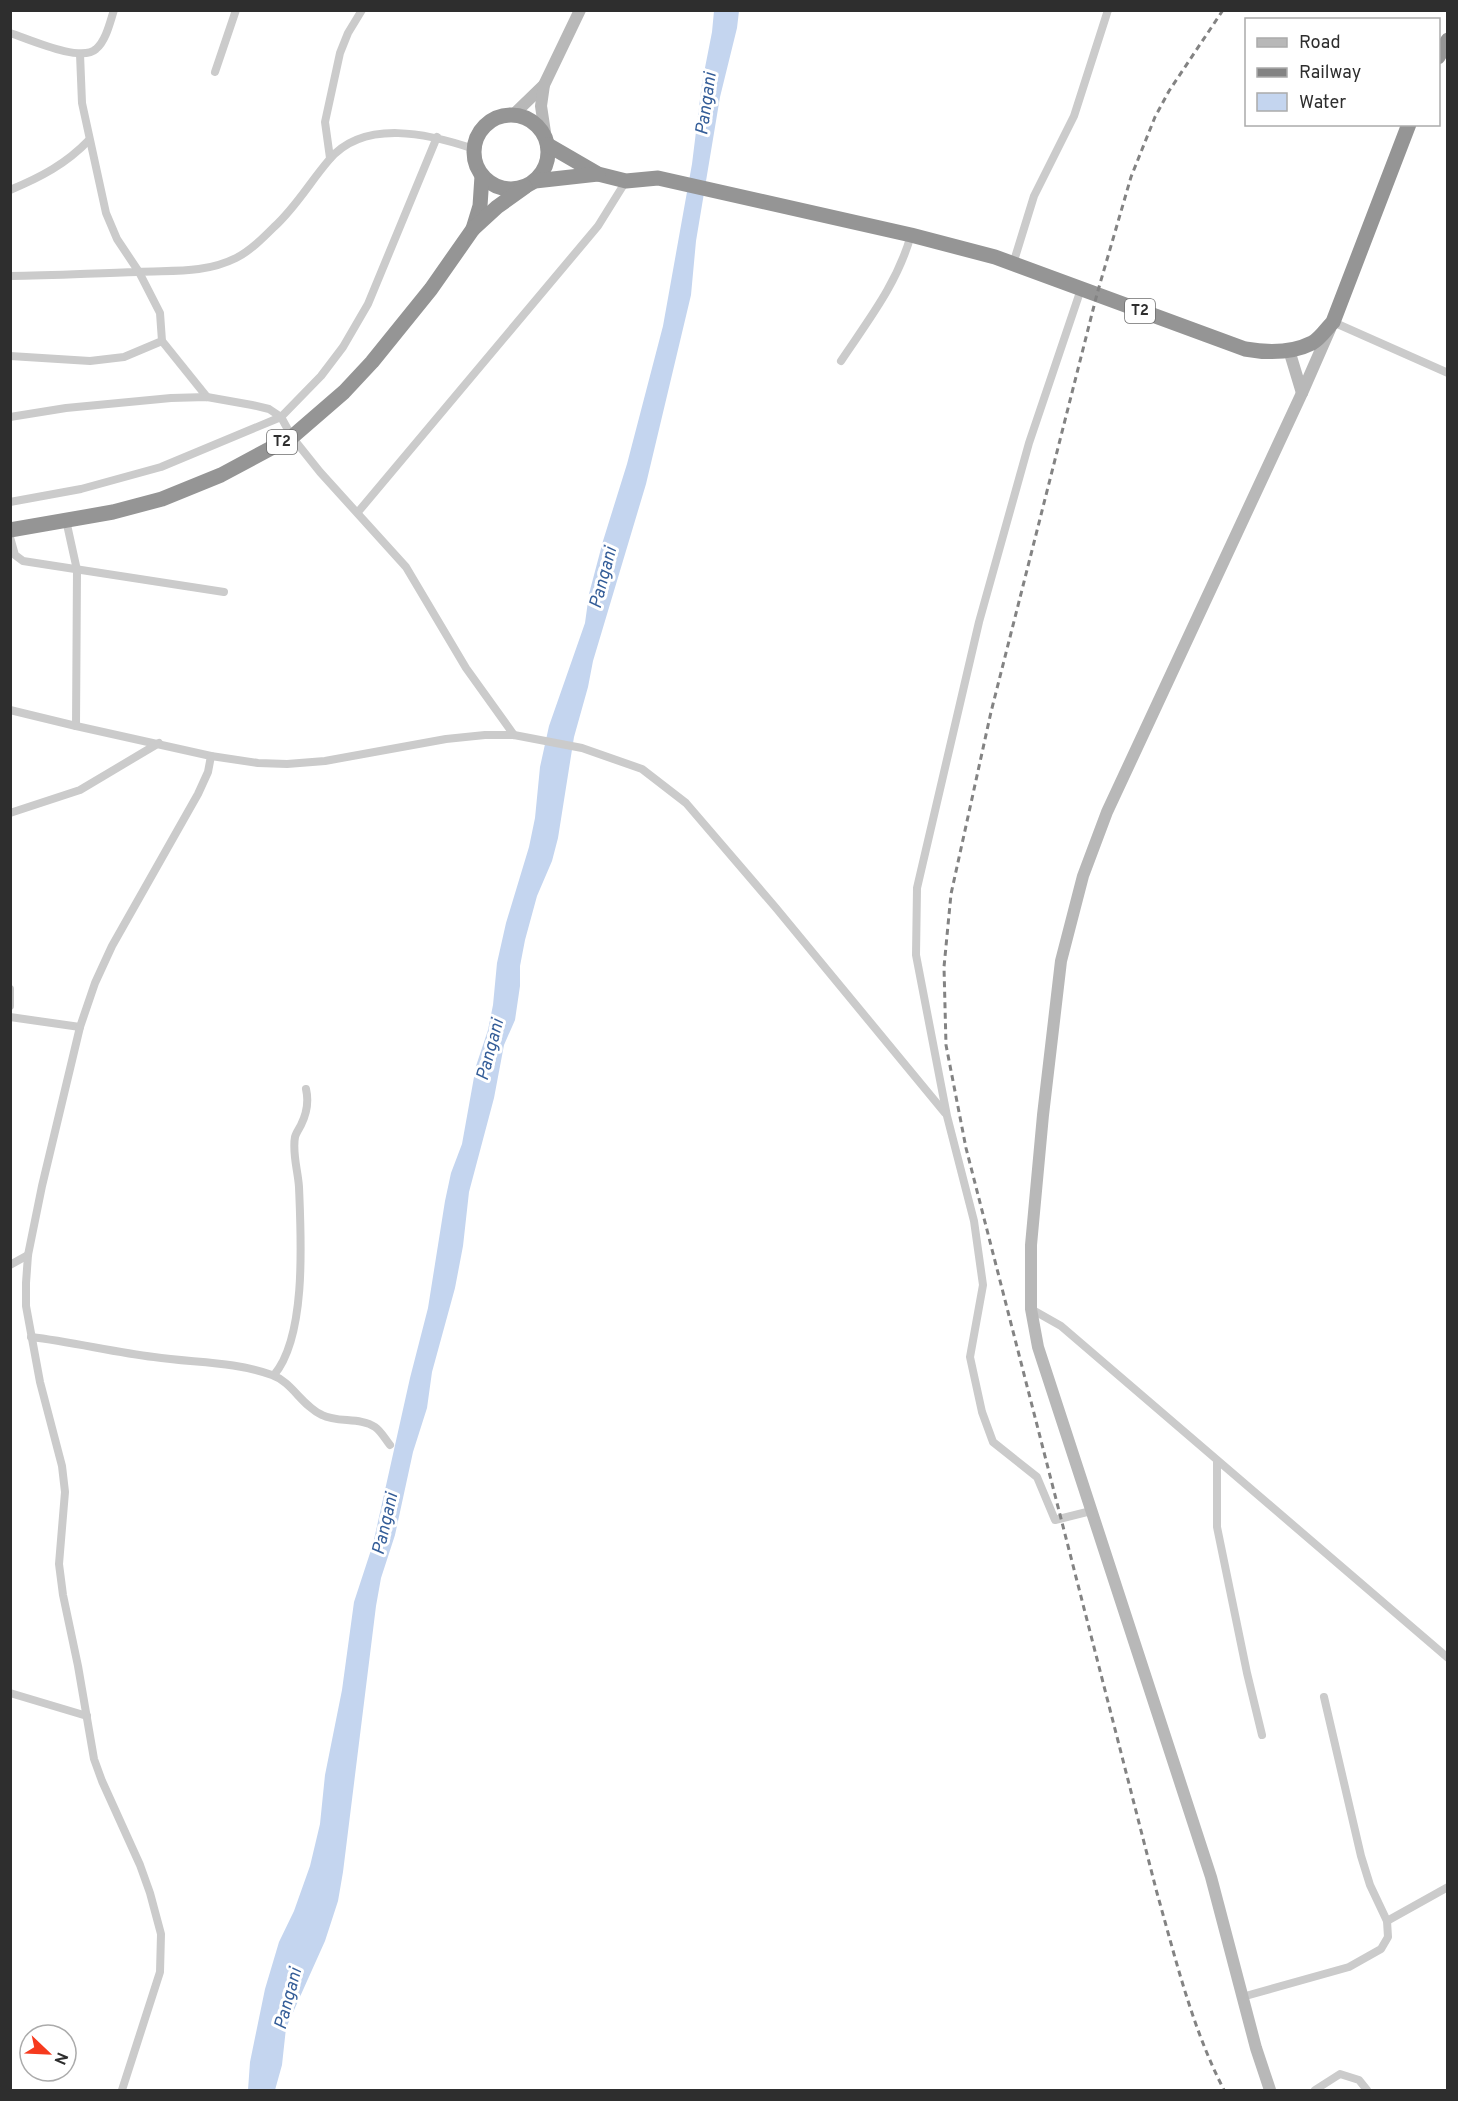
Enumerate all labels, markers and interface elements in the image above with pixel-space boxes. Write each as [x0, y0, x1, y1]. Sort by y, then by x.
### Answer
legend [1245, 18, 1440, 126]
text: Road [1299, 32, 1341, 55]
text: Railway [1299, 62, 1361, 85]
water label: Pangani [691, 70, 723, 137]
text: Water [1299, 92, 1346, 115]
road number: T2 [1125, 299, 1155, 323]
road number: T2 [267, 430, 297, 454]
water label: Pangani [585, 543, 624, 611]
water label: Pangani [472, 1015, 511, 1083]
water label: Pangani [368, 1489, 405, 1557]
water label: Pangani [270, 1964, 309, 2032]
north arrow [18, 2023, 78, 2083]
text: N [49, 2049, 71, 2067]

